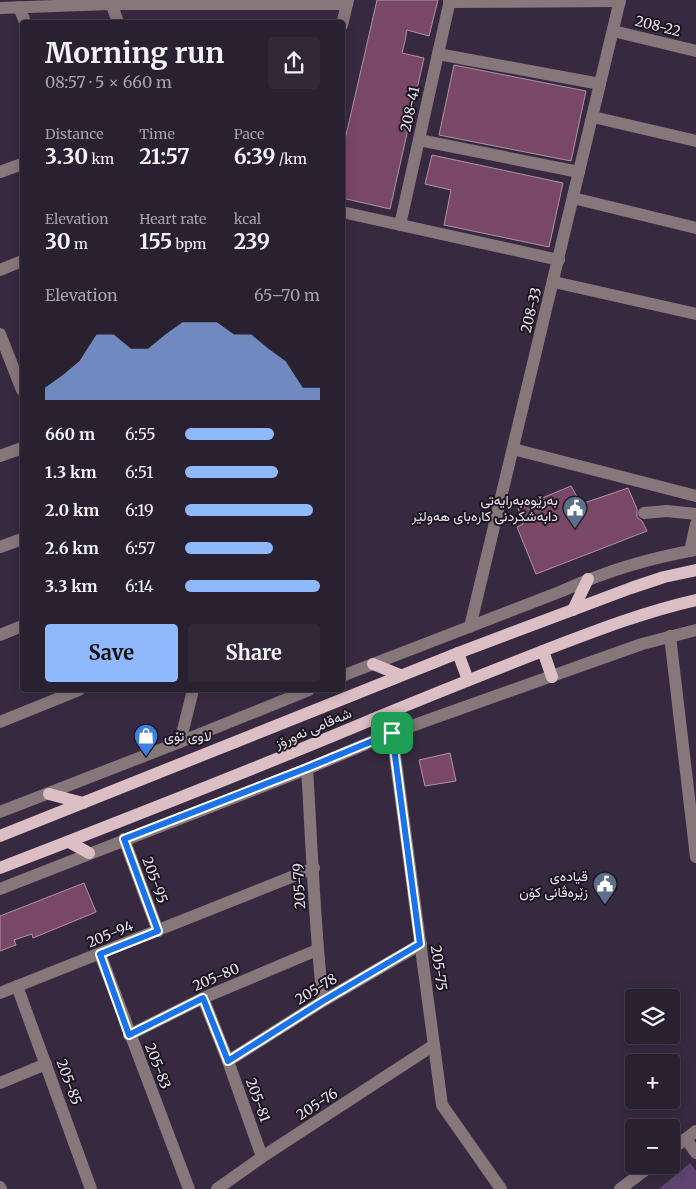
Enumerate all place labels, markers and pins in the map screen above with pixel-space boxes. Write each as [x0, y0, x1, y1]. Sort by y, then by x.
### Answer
place label: بەرێوەبەرایەتی دابەشکردنی کارەبای هەولێر [411, 491, 558, 525]
public building icon: بەرێوەبەرایەتی دابەشکردنی کارەبای هەولێر [562, 495, 588, 529]
pin [371, 712, 413, 754]
shop icon: لاوی تۆی [133, 723, 159, 757]
place label: لاوی تۆی [164, 727, 212, 745]
place label: قیادەی زێرەڤانی کۆن [519, 867, 588, 901]
public building icon: قیادەی زێرەڤانی کۆن [592, 871, 618, 905]

